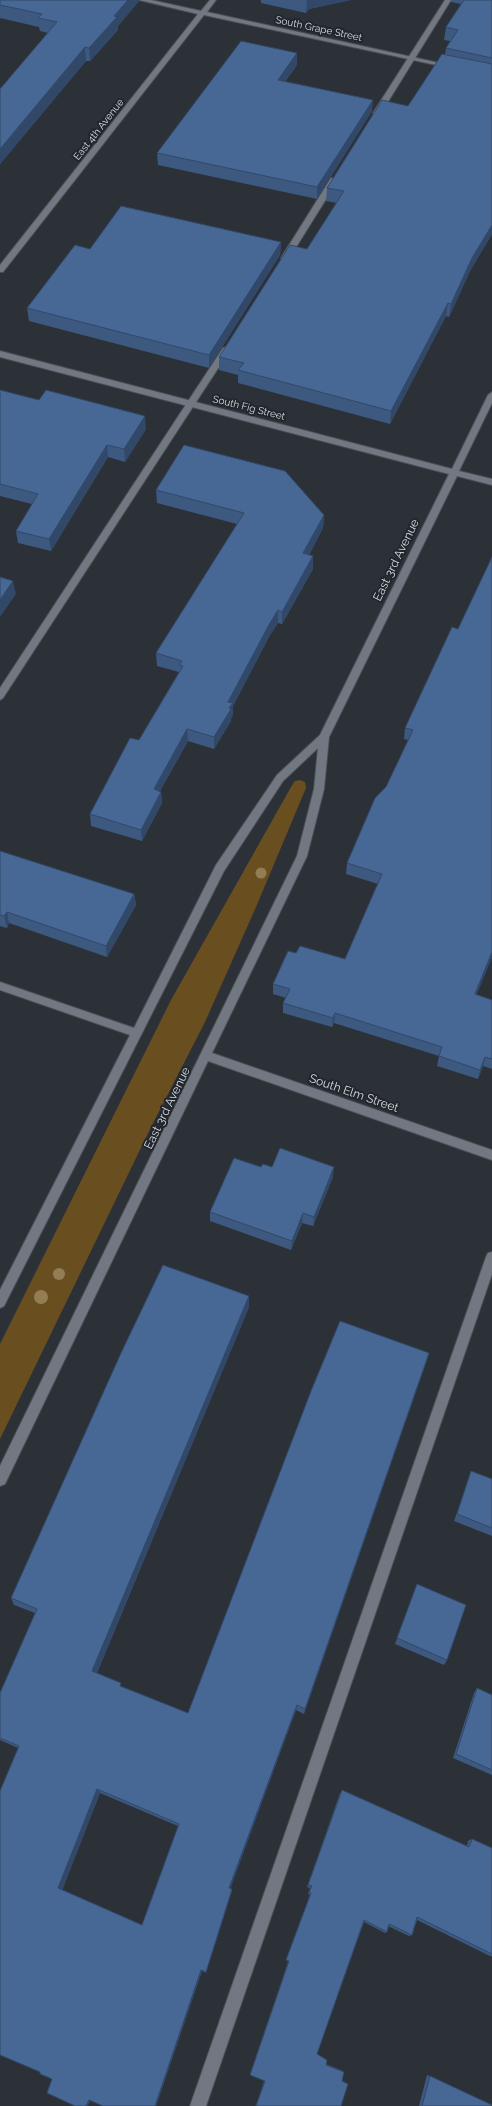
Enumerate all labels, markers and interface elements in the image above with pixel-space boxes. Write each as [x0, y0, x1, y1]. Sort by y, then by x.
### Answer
street label: South Grape Street [275, 14, 364, 43]
street label: East 4th Avenue [71, 97, 126, 162]
street label: South Fig Street [212, 393, 287, 422]
street label: East 3rd Avenue [370, 517, 422, 603]
street label: East 3rd Avenue [141, 1065, 193, 1151]
street label: South Elm Street [307, 1071, 401, 1115]

